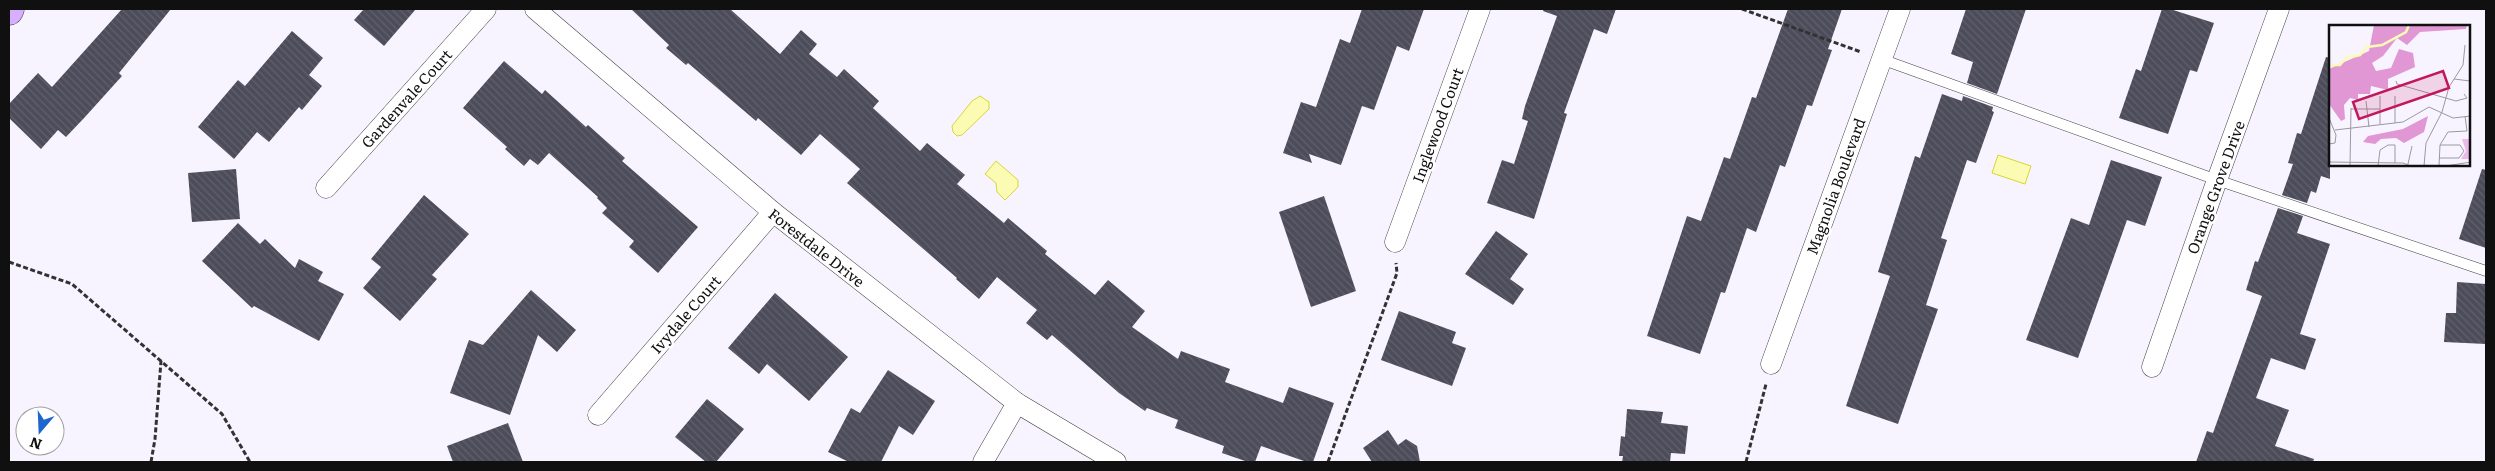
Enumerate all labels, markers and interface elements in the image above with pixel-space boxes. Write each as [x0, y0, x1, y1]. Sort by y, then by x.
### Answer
inset map [2329, 25, 2470, 166]
street label: Gardenvale Court [355, 43, 457, 153]
street label: Inglewood Court [1405, 64, 1469, 186]
street label: Magnolia Boulevard [1800, 114, 1870, 258]
street label: Orange Grove Drive [2180, 117, 2250, 257]
street label: Forestdale Drive [764, 202, 870, 292]
street label: Ivydale Court [644, 270, 726, 358]
north arrow [15, 406, 65, 456]
text: N [26, 433, 44, 456]

